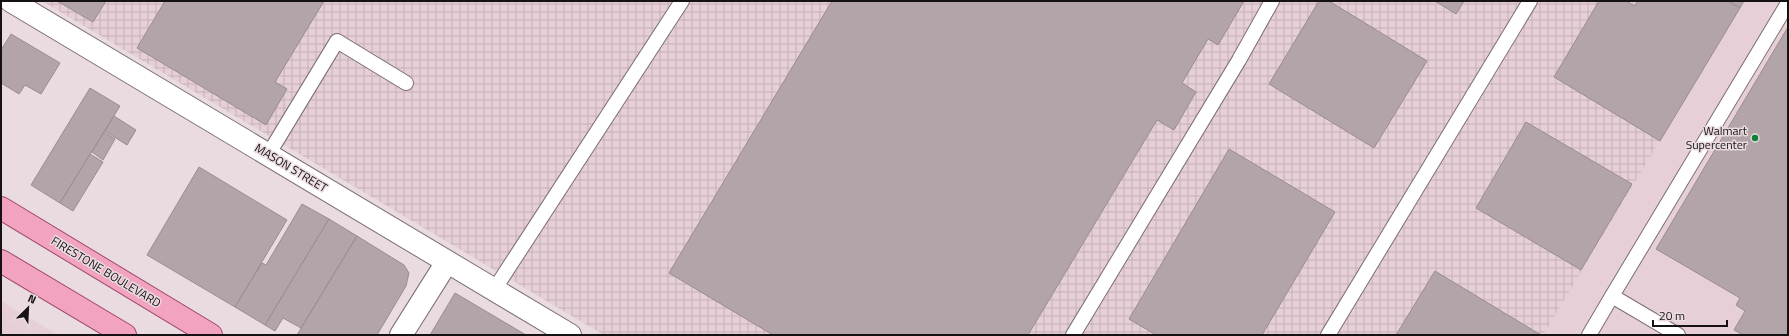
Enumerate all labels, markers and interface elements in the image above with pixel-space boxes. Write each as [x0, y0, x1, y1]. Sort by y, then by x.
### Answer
place label: Walmart Supercenter [1686, 121, 1748, 154]
marker: Walmart Supercenter [1750, 133, 1760, 143]
street label: MASON STREET [251, 138, 332, 197]
street label: FIRESTONE BOULEVARD [48, 231, 165, 312]
north arrow [8, 288, 48, 328]
text: N [25, 290, 39, 308]
scale bar [1653, 302, 1727, 328]
text: 20 m [1659, 306, 1685, 325]

